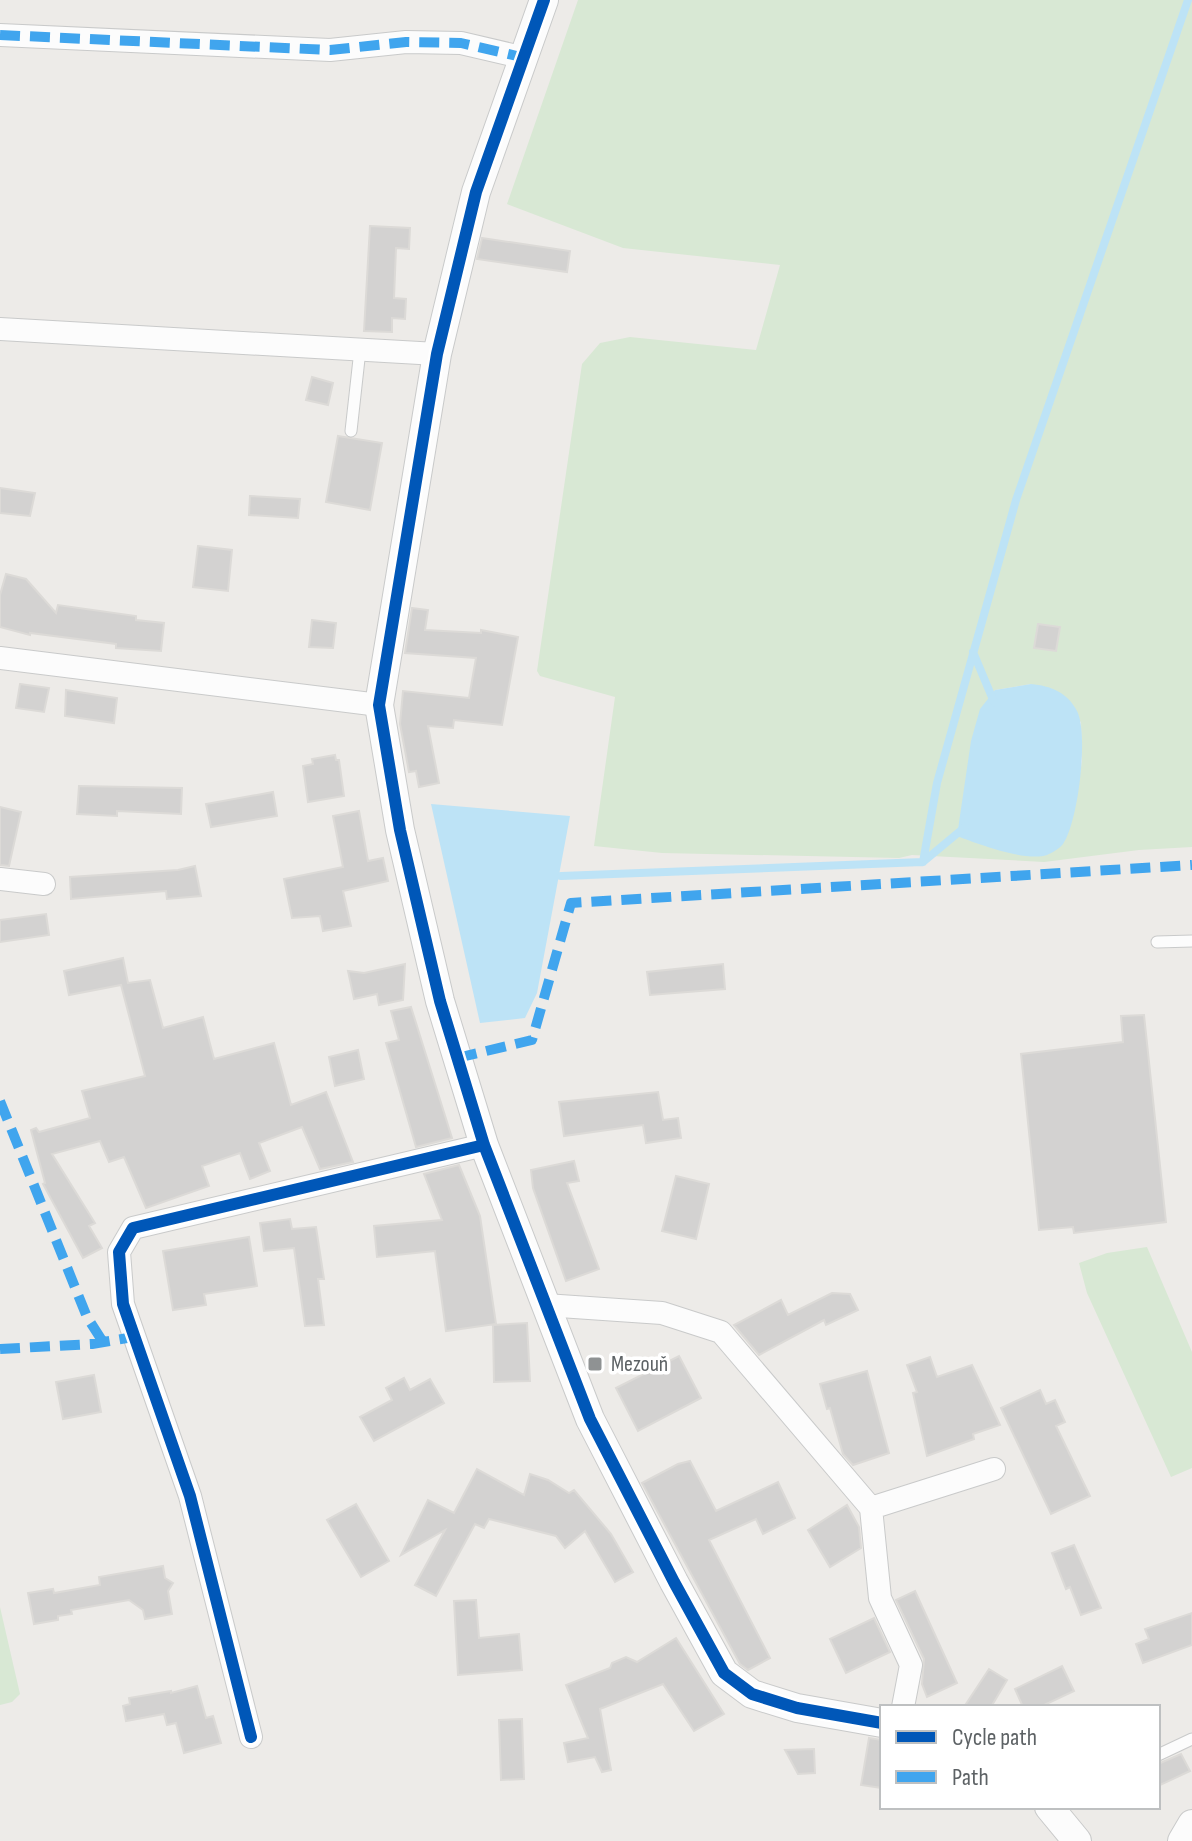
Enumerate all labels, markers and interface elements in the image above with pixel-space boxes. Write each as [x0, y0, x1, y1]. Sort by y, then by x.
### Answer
place label: Mezouň [611, 1351, 668, 1378]
marker: Mezouň [586, 1355, 604, 1373]
legend [880, 1705, 1160, 1809]
text: Cycle path [952, 1723, 1037, 1752]
text: Path [952, 1763, 989, 1792]

